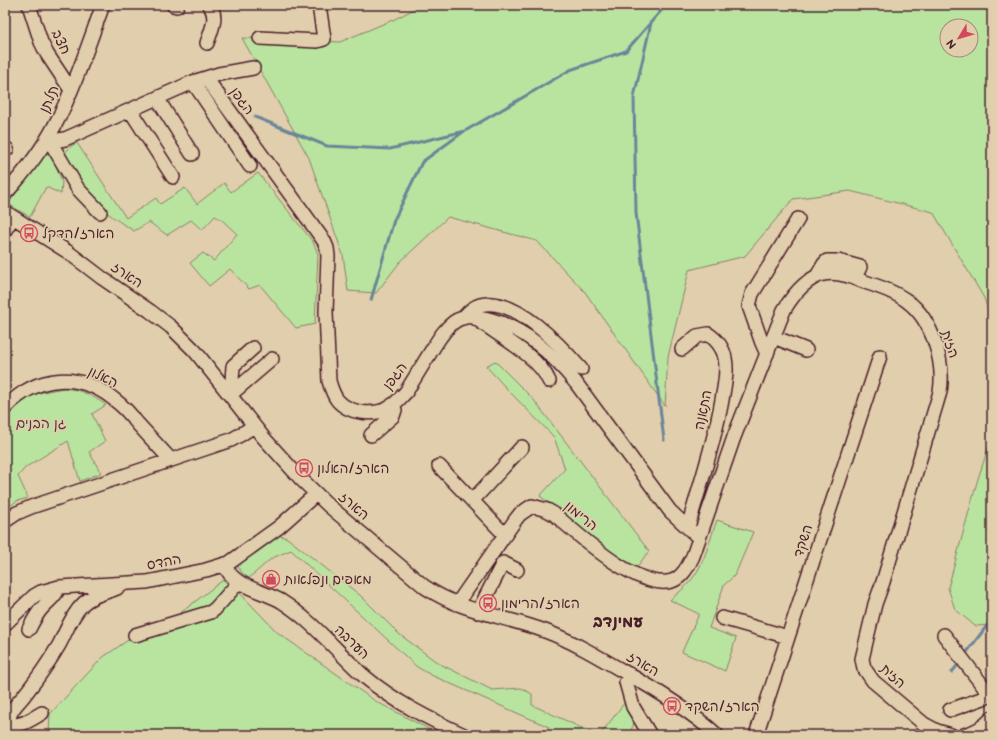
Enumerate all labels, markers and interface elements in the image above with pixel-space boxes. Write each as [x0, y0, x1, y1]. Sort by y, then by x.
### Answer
north arrow [939, 18, 979, 58]
street label: חצב [48, 27, 74, 57]
text: N [944, 37, 959, 51]
street label: תלתן [35, 83, 63, 115]
street label: הגפן [226, 84, 258, 118]
bus stop icon: הארז/הדקל [19, 223, 39, 243]
place label: הארז/הדקל [42, 225, 114, 242]
street label: הארז [108, 258, 146, 292]
street label: הזית [937, 327, 962, 360]
street label: הגפן [379, 359, 411, 393]
street label: האלון [85, 363, 121, 391]
street label: התאנה [690, 388, 716, 432]
park label: גן הבנים [16, 415, 67, 432]
bus stop icon: הארז/האלון [294, 458, 314, 478]
place label: הארז/האלון [317, 460, 389, 477]
street label: הארז [335, 488, 373, 524]
street label: הרימון [561, 497, 601, 535]
street label: השקד [790, 522, 816, 560]
street label: ההדס [145, 550, 183, 574]
shop icon: מאפים ונפלאות [261, 569, 281, 589]
place label: מאפים ונפלאות [283, 571, 372, 588]
bus stop icon: הארז/הרימון [478, 593, 498, 613]
place label: הארז/הרימון [501, 595, 580, 612]
district label: עמינדב [592, 613, 643, 632]
street label: הערבה [331, 621, 373, 663]
street label: הארז [624, 648, 662, 680]
street label: הזית [876, 659, 909, 692]
bus stop icon: הארז/השקד [662, 696, 682, 716]
place label: הארז/השקד [685, 698, 760, 715]

